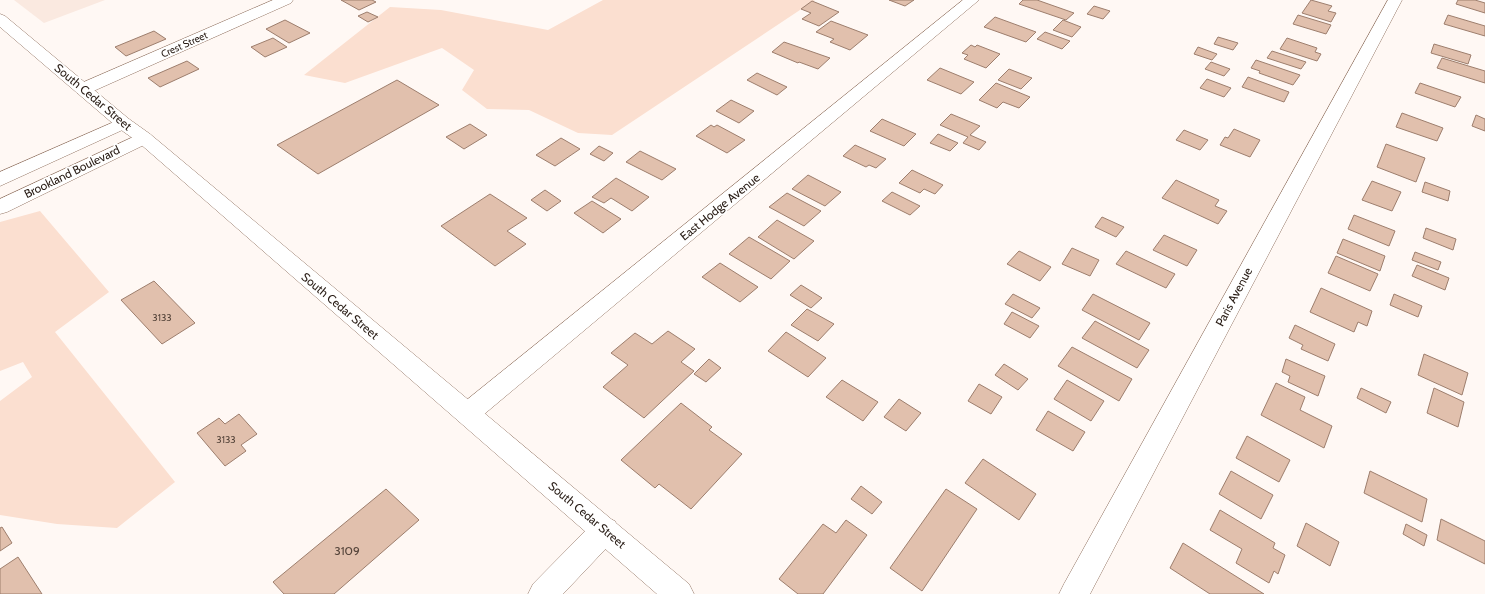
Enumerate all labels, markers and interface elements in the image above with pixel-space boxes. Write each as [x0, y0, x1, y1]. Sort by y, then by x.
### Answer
street label: Crest Street [159, 28, 210, 61]
street label: South Cedar Street [52, 60, 135, 133]
street label: Brookland Boulevard [21, 142, 122, 201]
street label: East Hodge Avenue [677, 170, 763, 243]
street label: Paris Avenue [1212, 265, 1255, 329]
street label: South Cedar Street [299, 269, 382, 342]
house number: 3133 [152, 311, 172, 324]
house number: 3133 [216, 433, 236, 446]
street label: South Cedar Street [546, 478, 629, 551]
house number: 3109 [334, 543, 360, 558]

